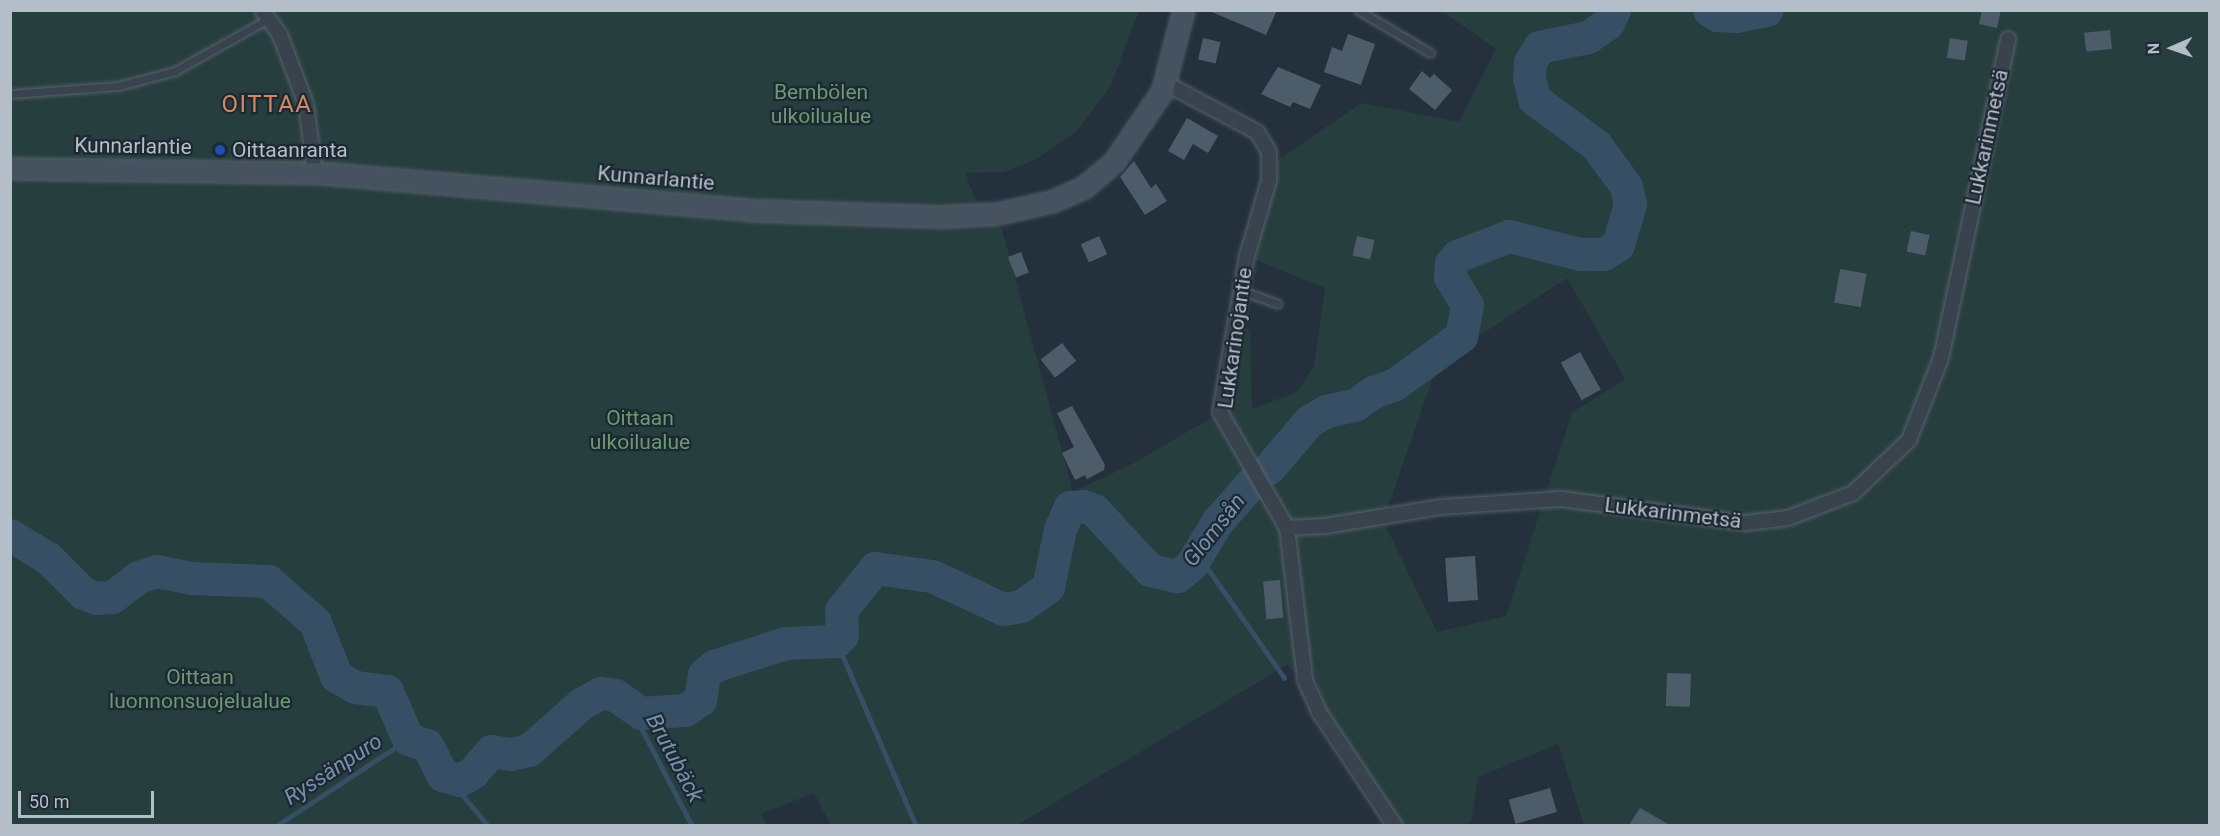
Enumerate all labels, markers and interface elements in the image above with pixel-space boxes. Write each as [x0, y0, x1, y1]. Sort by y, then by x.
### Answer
north arrow [2142, 18, 2202, 78]
text: N [2144, 43, 2163, 55]
street label: Lukkarinmetsä [1960, 67, 2014, 207]
park label: Bembölen ulkoilualue [771, 79, 871, 129]
district label: OITTAA [222, 91, 312, 119]
street label: Kunnarlantie [74, 132, 192, 160]
place label: Oittaanranta [232, 137, 348, 163]
marker: Oittaanranta [213, 143, 227, 157]
street label: Kunnarlantie [596, 160, 716, 196]
street label: Lukkarinojantie [1213, 266, 1257, 410]
park label: Oittaan ulkoilualue [590, 405, 690, 455]
water label: Glomsån [1177, 488, 1251, 572]
street label: Lukkarinmetsä [1603, 492, 1743, 534]
park label: Oittaan luonnonsuojelualue [109, 664, 291, 714]
water label: Brutubäck [641, 709, 709, 807]
water label: Ryssänpuro [279, 728, 387, 810]
scale bar [21, 779, 158, 817]
text: 50 m [29, 791, 69, 812]

